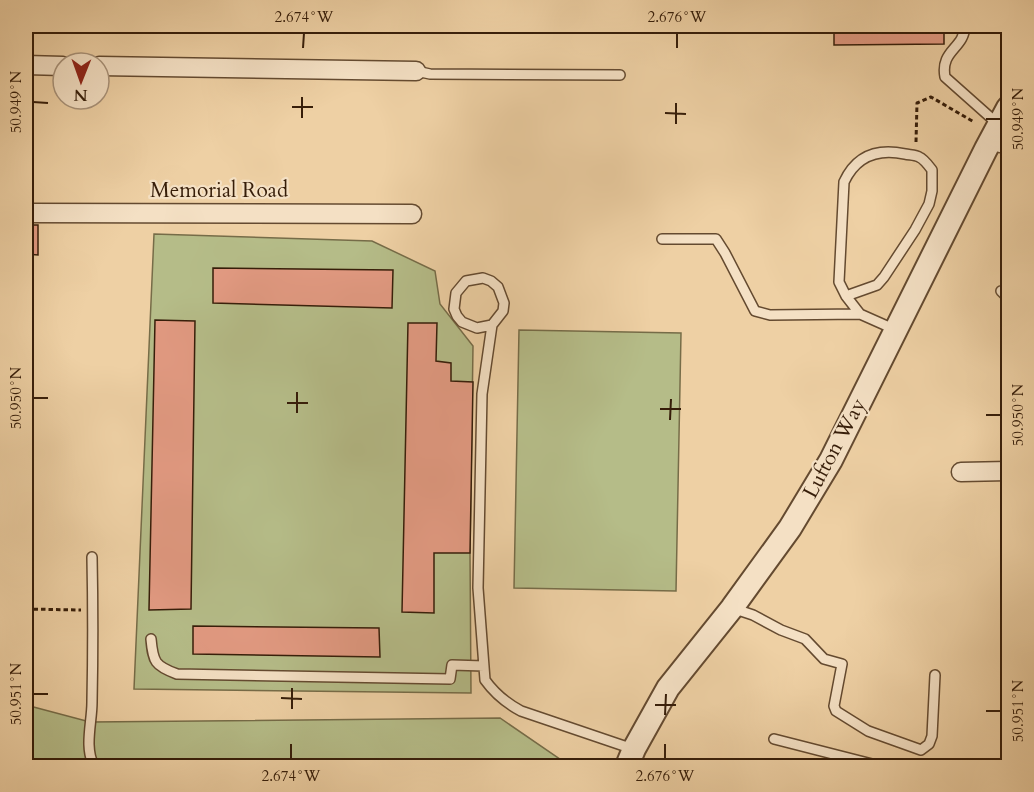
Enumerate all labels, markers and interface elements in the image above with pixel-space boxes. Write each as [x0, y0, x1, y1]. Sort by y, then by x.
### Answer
text: 2.674°W [275, 7, 334, 27]
text: 2.676°W [648, 7, 707, 27]
north arrow [51, 51, 111, 111]
text: 50.949°N [6, 70, 26, 133]
text: N [74, 84, 88, 106]
text: 50.949°N [1008, 87, 1028, 150]
street label: Memorial Road [150, 176, 288, 205]
text: 50.950°N [6, 366, 26, 429]
text: 50.950°N [1008, 383, 1028, 446]
street label: Lufton Way [796, 393, 873, 503]
text: 50.951°N [6, 662, 26, 725]
text: 50.951°N [1008, 679, 1028, 742]
text: 2.674°W [262, 766, 321, 786]
text: 2.676°W [636, 766, 695, 786]

